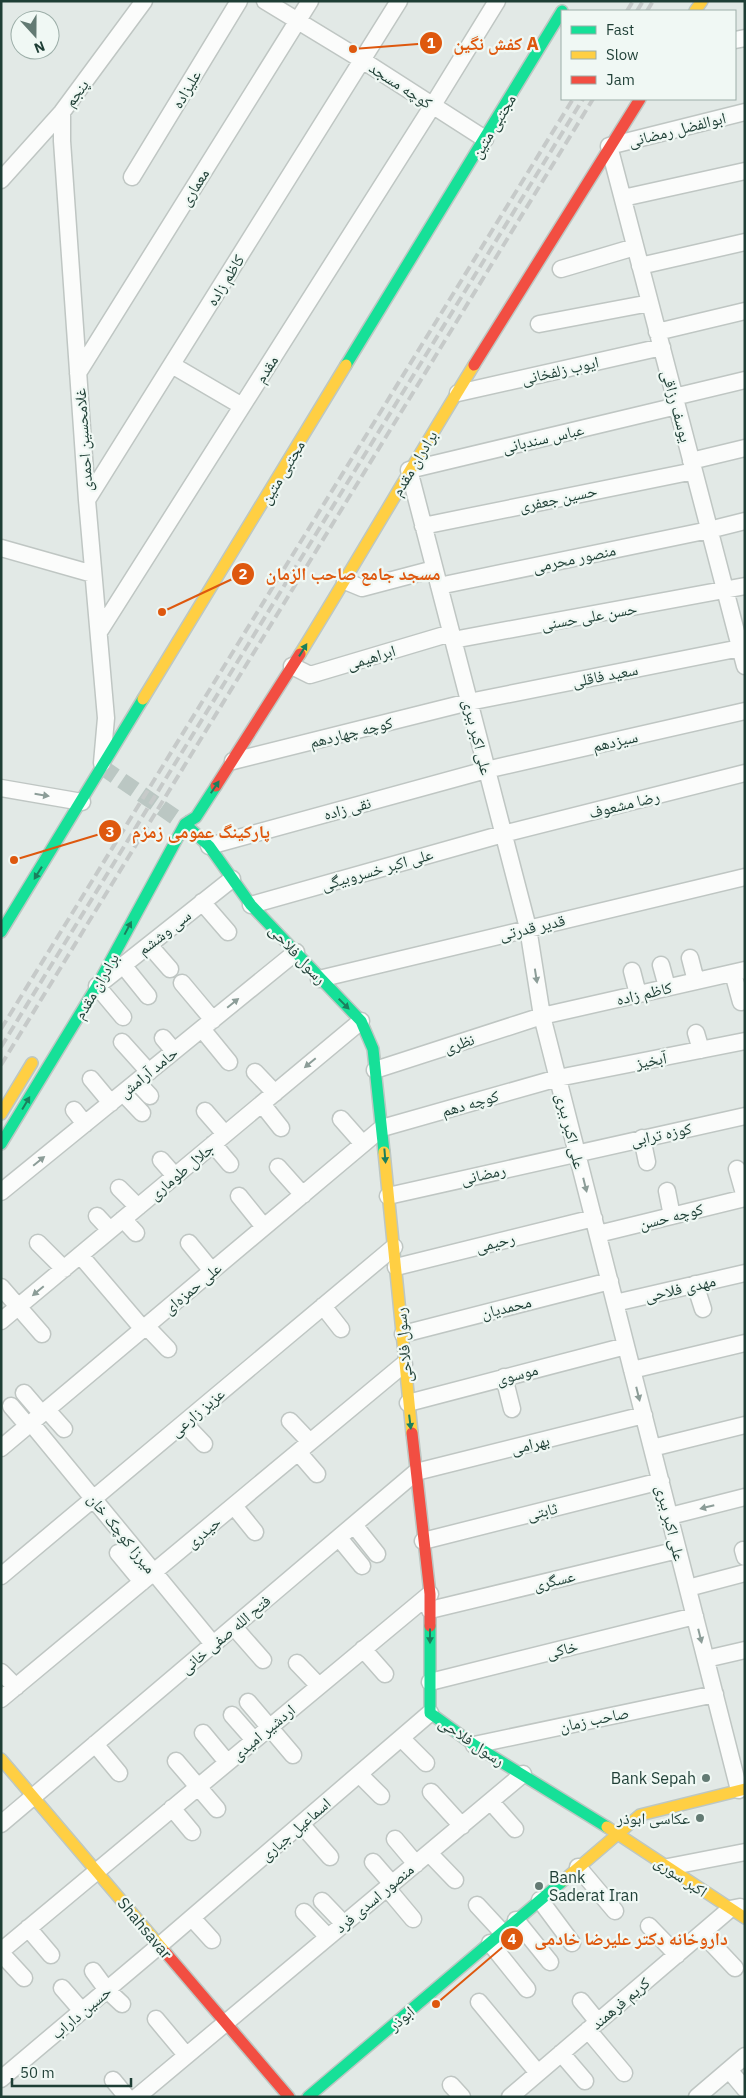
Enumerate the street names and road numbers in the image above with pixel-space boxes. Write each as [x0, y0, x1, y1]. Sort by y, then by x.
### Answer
street label: کوچه مسجد [366, 57, 437, 113]
street label: علیزاده [167, 66, 205, 112]
street label: پنجم [59, 75, 94, 111]
street label: مجتبی متین [466, 90, 521, 162]
street label: ابوالفضل رمضانی [626, 107, 728, 152]
street label: معماری [175, 164, 214, 210]
street label: کاظم زاده [202, 250, 250, 310]
street label: مقدم [250, 351, 283, 387]
street label: ایوب زلفخانی [519, 351, 601, 390]
street label: یوسف رزاقی [657, 368, 696, 445]
street label: غلامحسین احمدی [69, 388, 98, 492]
street label: عباس سندبانی [500, 419, 586, 458]
street label: برادران مقدم [387, 426, 442, 500]
street label: مجتبی متین [255, 436, 310, 508]
street label: حسین جعفری [517, 480, 599, 517]
street label: منصور محرمی [531, 539, 618, 578]
street label: حسن علی حسنی [539, 598, 639, 635]
street label: ابراهیمی [344, 640, 398, 675]
street label: سعید فاقلی [570, 659, 640, 692]
street label: علی اکبر ببری [458, 697, 497, 777]
street label: کوچه چهاردهم [307, 712, 395, 753]
street label: سیزدهم [590, 726, 640, 757]
street label: رضا مشعوف [587, 786, 661, 822]
street label: نقی زاده [321, 792, 373, 825]
street label: علی اکبر خسروبیگی [319, 843, 435, 895]
street label: سی وششم [133, 905, 195, 960]
street label: قدیر قدرتی [497, 910, 567, 945]
street label: رسول فلاحی [264, 920, 331, 989]
street label: برادران مقدم [69, 949, 124, 1023]
street label: کاظم زاده [614, 977, 674, 1010]
street label: نظری [441, 1029, 477, 1058]
street label: حامد آرامش [114, 1042, 182, 1103]
street label: آبخیز [633, 1047, 669, 1073]
street label: کوچه دهم [439, 1085, 501, 1122]
street label: علی اکبر ببری [551, 1091, 590, 1171]
street label: کوزه ترابی [629, 1118, 694, 1151]
street label: جلال طوماری [144, 1138, 218, 1205]
street label: رمضانی [459, 1159, 508, 1190]
street label: کوچه حسن [637, 1198, 706, 1235]
street label: رحیمی [473, 1227, 517, 1257]
street label: علی حمزه‌ای [159, 1258, 226, 1319]
street label: مهدی فلاحی [643, 1270, 718, 1307]
street label: محمدیان [479, 1291, 533, 1324]
street label: رسول فلاحی [390, 1307, 417, 1383]
street label: موسوی [494, 1359, 540, 1390]
street label: عزیز زارعی [165, 1383, 229, 1441]
street label: بهرامی [509, 1430, 552, 1459]
street label: علی اکبر ببری [651, 1483, 690, 1563]
street label: میرزا کوچک خان [83, 1489, 160, 1578]
street label: ثابتی [525, 1497, 560, 1525]
street label: حیدری [181, 1512, 225, 1553]
street label: عسگری [531, 1565, 577, 1596]
street label: فتح الله صفی خانی [176, 1590, 275, 1678]
street label: خاکی [544, 1635, 580, 1664]
street label: اردشیر امیدی [227, 1699, 300, 1765]
street label: صاحب زمان [557, 1702, 631, 1737]
street label: رسول فلاحی [435, 1712, 509, 1771]
street label: اسماعیل جباری [256, 1793, 335, 1866]
street label: اکبر سوری [650, 1851, 711, 1902]
street label: منصور اسدی فرد [330, 1859, 418, 1938]
street label: Shahsavar [113, 1893, 177, 1963]
street label: کریم فرهمند [586, 1972, 655, 2034]
street label: حسین داراب [47, 1981, 116, 2044]
street label: ابوذر [383, 2001, 418, 2035]

